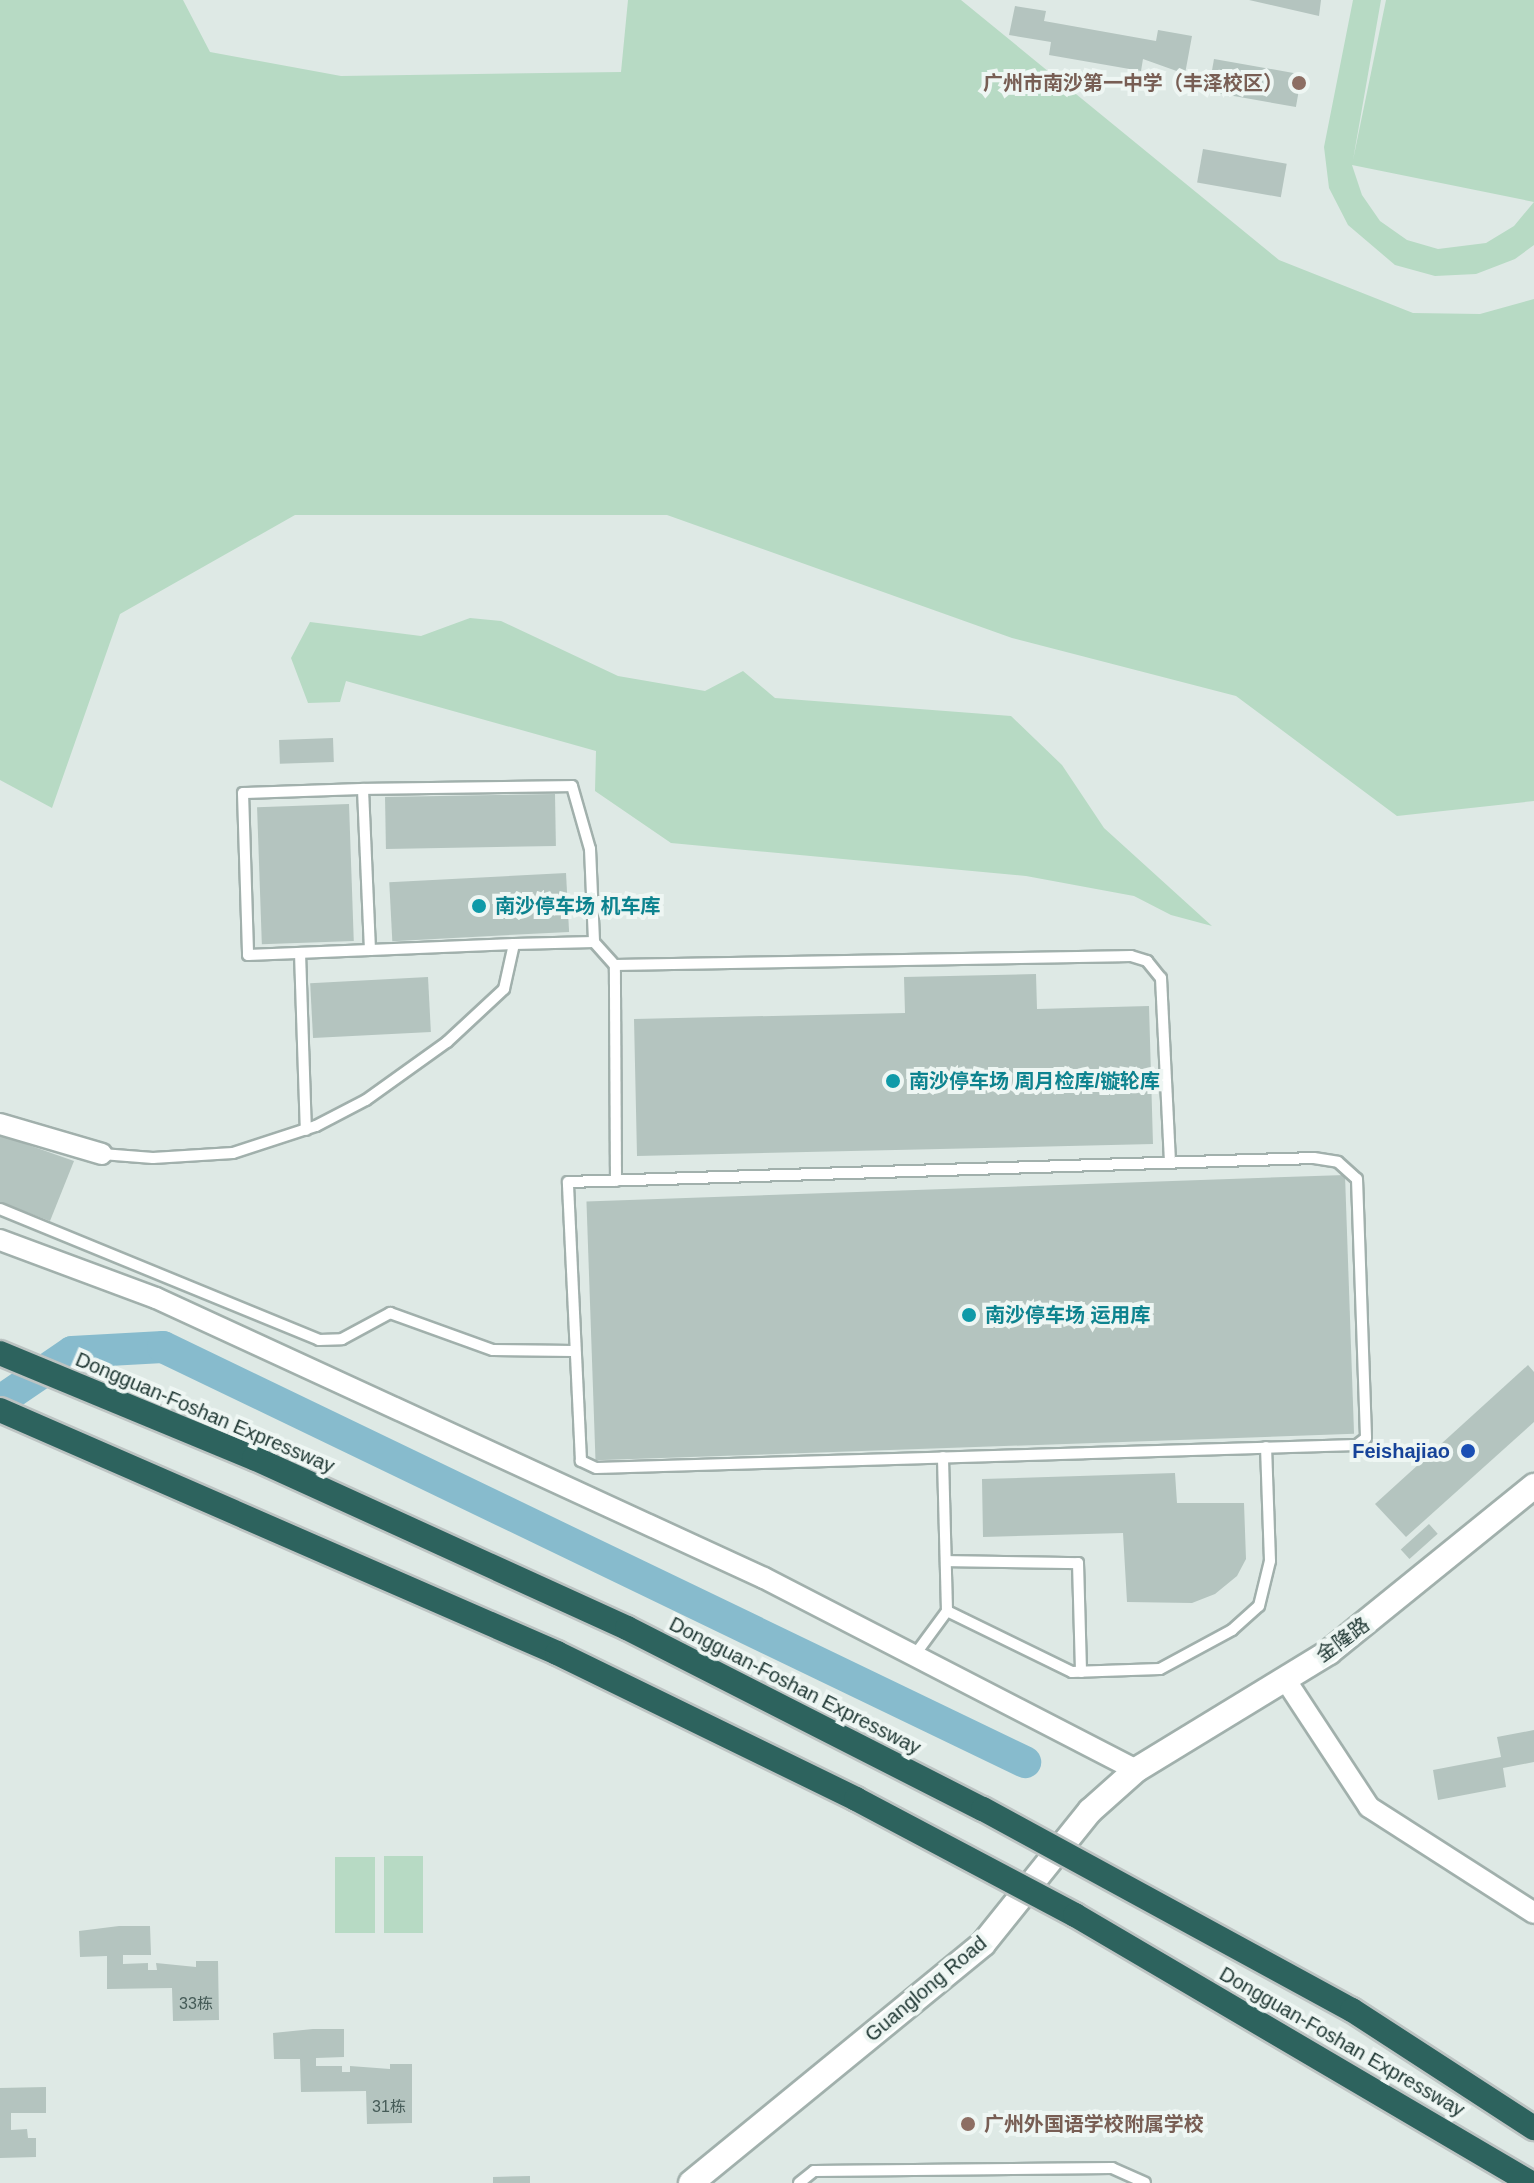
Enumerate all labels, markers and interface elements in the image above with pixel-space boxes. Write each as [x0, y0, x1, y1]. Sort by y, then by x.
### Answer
place label: 广州市南沙第一中学（丰泽校区） [983, 71, 1283, 95]
marker: 广州市南沙第一中学（丰泽校区） [1290, 74, 1308, 92]
place label: 南沙停车场 机车库 [495, 894, 661, 918]
marker: 南沙停车场 机车库 [470, 897, 488, 915]
place label: 南沙停车场 周月检库/镟轮库 [909, 1069, 1160, 1093]
marker: 南沙停车场 周月检库/镟轮库 [884, 1072, 902, 1090]
place label: 南沙停车场 运用库 [985, 1303, 1151, 1327]
marker: 南沙停车场 运用库 [960, 1306, 978, 1324]
street label: Dongguan-Foshan Expressway [72, 1347, 338, 1479]
place label: Feishajiao [1352, 1439, 1450, 1463]
marker: Feishajiao [1457, 1440, 1479, 1462]
street label: Dongguan-Foshan Expressway [665, 1612, 925, 1760]
street label: 金隆路 [1312, 1613, 1374, 1667]
street label: Guanglong Road [860, 1931, 992, 2047]
street label: Dongguan-Foshan Expressway [1215, 1962, 1469, 2122]
house number: 33栋 [179, 1994, 213, 2014]
house number: 31栋 [372, 2097, 406, 2117]
place label: 广州外国语学校附属学校 [984, 2112, 1204, 2136]
marker: 广州外国语学校附属学校 [959, 2115, 977, 2133]

